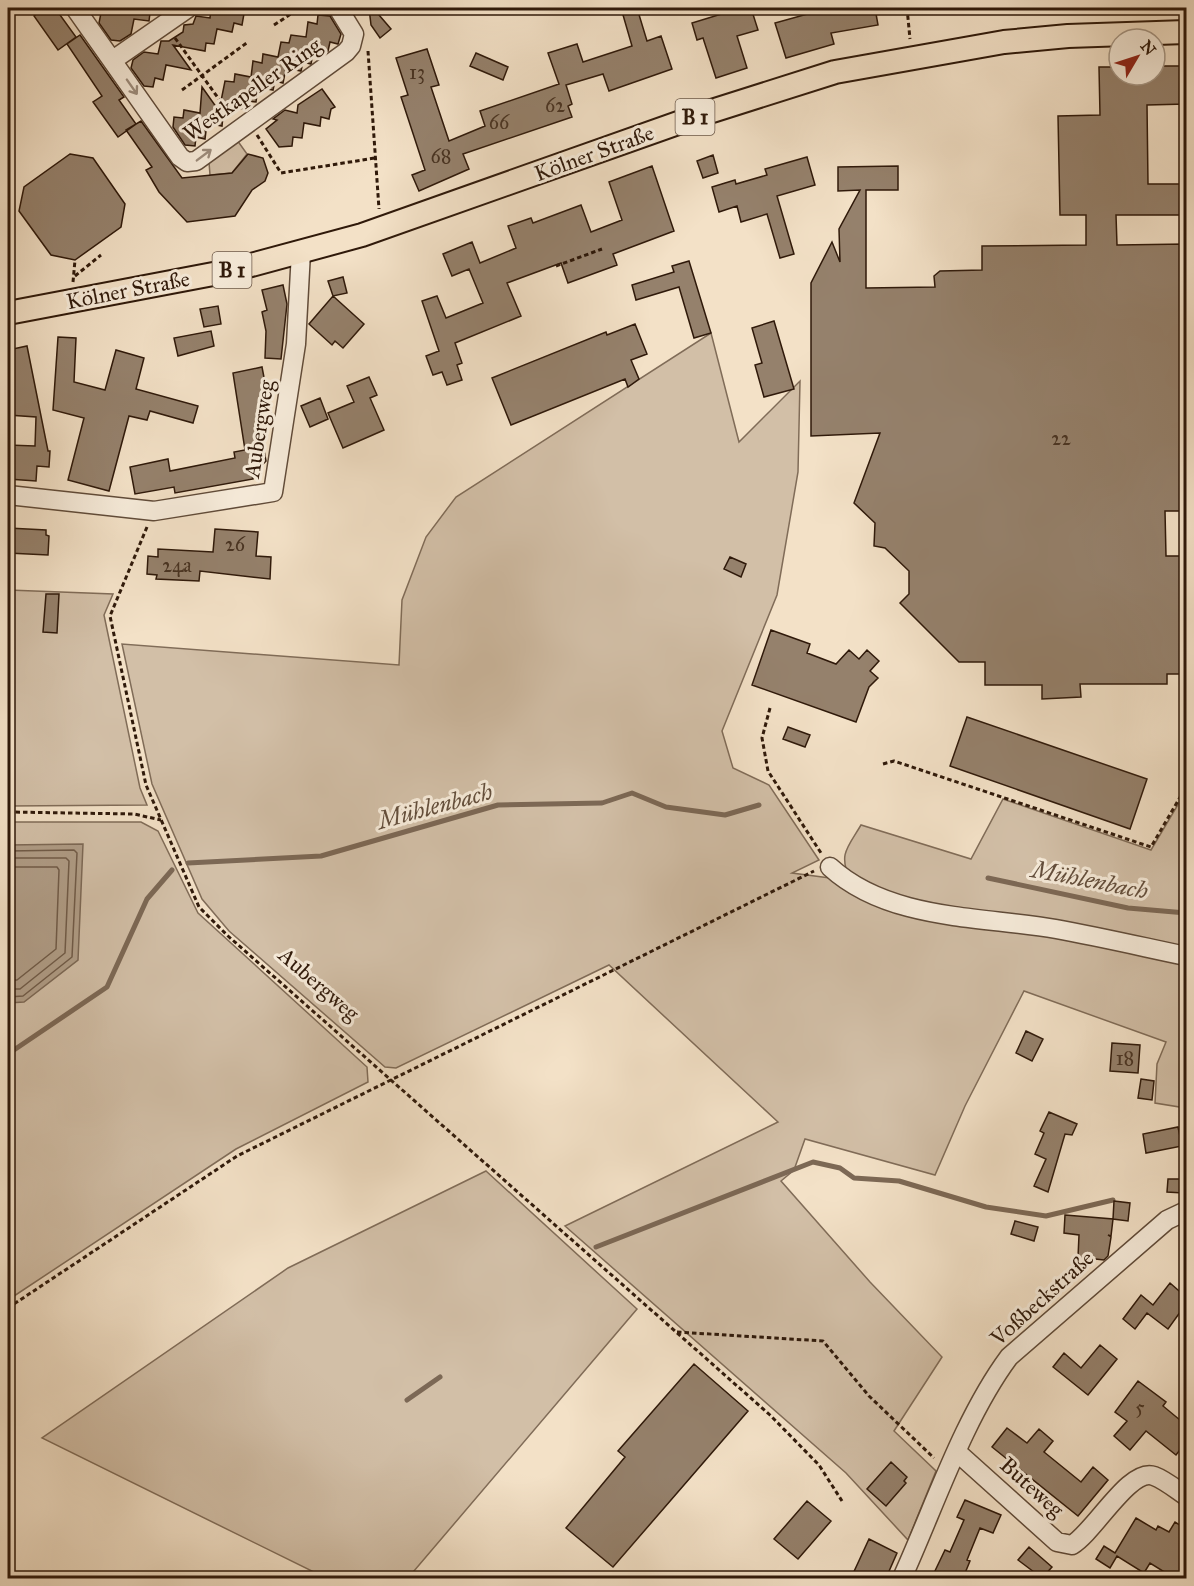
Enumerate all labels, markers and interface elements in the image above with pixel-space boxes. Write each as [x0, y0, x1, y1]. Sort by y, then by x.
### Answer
north arrow [1107, 27, 1167, 87]
street label: Westkapeller Ring [178, 31, 327, 147]
text: N [1137, 37, 1160, 59]
house number: 13 [409, 60, 425, 84]
one-way arrow [126, 79, 138, 95]
house number: 62 [545, 93, 565, 117]
road number: B 1 [676, 99, 714, 135]
house number: 66 [489, 110, 510, 134]
street label: Kölner Straße [531, 119, 657, 187]
house number: 68 [431, 144, 451, 168]
one-way arrow [196, 148, 212, 161]
road number: B 1 [212, 252, 252, 288]
street label: Kölner Straße [64, 265, 192, 315]
street label: Aubergweg [238, 377, 280, 481]
house number: 22 [1051, 426, 1071, 450]
house number: 26 [225, 532, 246, 556]
house number: 24a [162, 553, 192, 577]
water label: Mühlenbach [372, 776, 496, 836]
water label: Mühlenbach [1027, 854, 1151, 906]
street label: Aubergweg [272, 941, 366, 1027]
house number: 18 [1116, 1046, 1134, 1070]
street label: Voßbeckstraße [984, 1245, 1099, 1352]
house number: 5 [1135, 1395, 1145, 1419]
street label: Buteweg [994, 1451, 1070, 1523]

